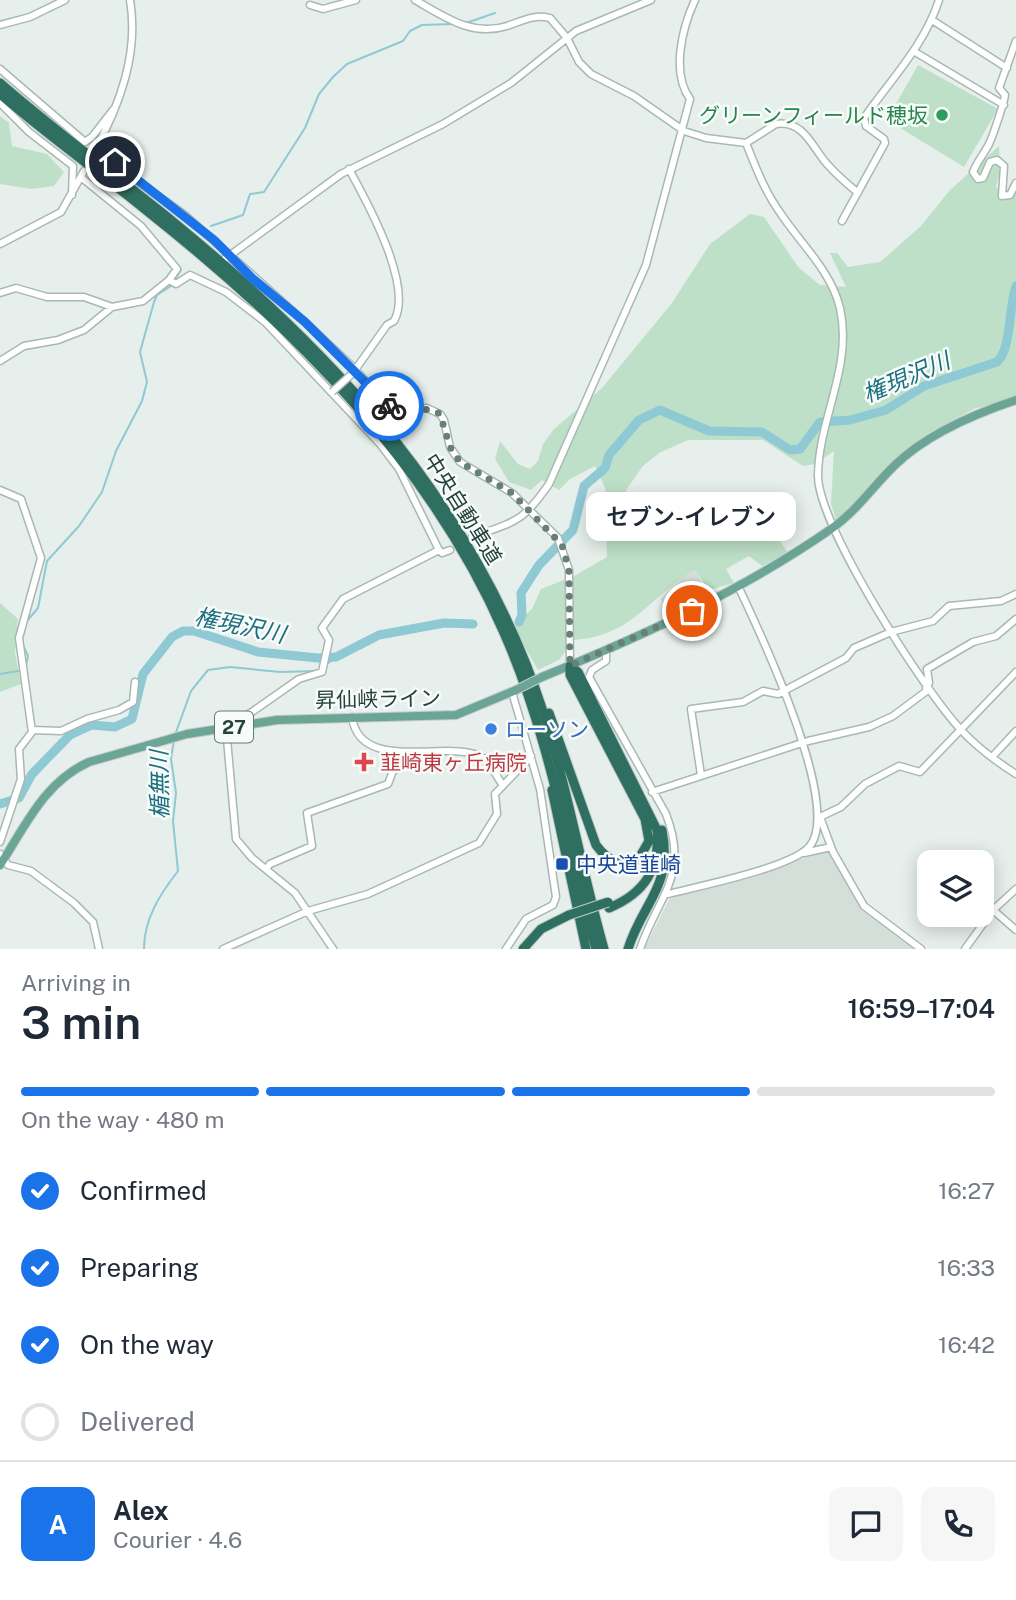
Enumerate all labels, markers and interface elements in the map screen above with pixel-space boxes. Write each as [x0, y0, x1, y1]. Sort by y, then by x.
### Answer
place label: グリーンフィールド穂坂 [699, 103, 928, 128]
marker: グリーンフィールド穂坂 [934, 107, 950, 123]
pin [85, 132, 145, 192]
icon: home [96, 143, 134, 181]
water label: 権現沢川 [858, 345, 956, 407]
courier [354, 371, 424, 441]
icon: bike [370, 387, 408, 425]
street label: 中央自動車道 [419, 449, 507, 569]
callout: セブン-イレブン [587, 492, 797, 541]
text: セブン-イレブン [606, 503, 776, 530]
pin [662, 581, 722, 641]
icon: bag [673, 592, 711, 630]
water label: 権現沢川 [192, 602, 291, 648]
street label: 昇仙峡ライン [315, 685, 441, 713]
road number: 27 [215, 712, 253, 742]
place label: ローソン [505, 717, 589, 742]
marker: ローソン [483, 721, 499, 737]
water label: 楯無川 [145, 747, 173, 820]
place label: 韮崎東ヶ丘病院 [380, 750, 527, 775]
marker: 韮崎東ヶ丘病院 [354, 752, 374, 772]
map controls [917, 850, 994, 927]
button: layers [917, 850, 994, 927]
place label: 中央道韮崎 [576, 852, 681, 877]
marker: 中央道韮崎 [554, 856, 570, 872]
text: Arriving in [21, 969, 131, 996]
text: 16:59–17:04 [848, 993, 995, 1024]
text: 3 min [21, 995, 141, 1049]
text: On the way · 480 m [21, 1106, 224, 1133]
icon: check [21, 1172, 59, 1210]
text: Confirmed [80, 1175, 207, 1206]
text: 16:27 [938, 1177, 995, 1204]
icon: check [21, 1249, 59, 1287]
text: Preparing [80, 1252, 199, 1283]
text: 16:33 [937, 1254, 995, 1281]
icon: check [21, 1326, 59, 1364]
text: On the way [80, 1329, 214, 1360]
text: 16:42 [938, 1331, 995, 1358]
text: Delivered [80, 1406, 195, 1437]
button: chat [829, 1487, 903, 1561]
button: phone [921, 1487, 995, 1561]
text: Alex [113, 1495, 169, 1526]
text: A [49, 1509, 67, 1540]
text: Courier · 4.6 [113, 1526, 242, 1553]

